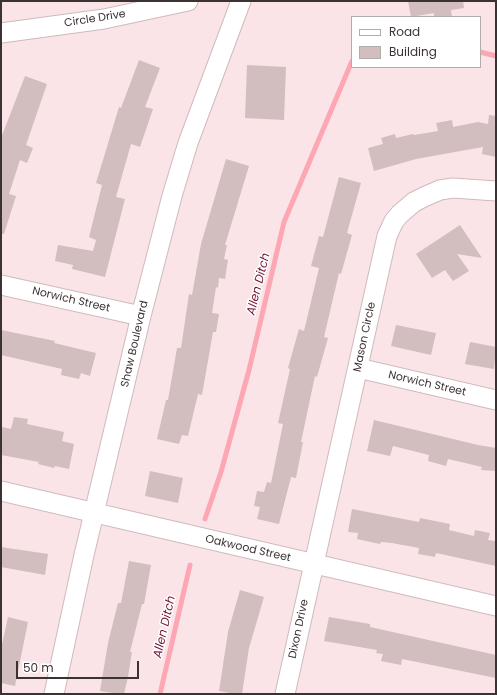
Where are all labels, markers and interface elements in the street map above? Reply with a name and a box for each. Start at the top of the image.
street label: Circle Drive [63,8,127,30]
legend [351,16,481,68]
text: Road [389,23,420,40]
text: Building [389,43,437,60]
water label: Allen Ditch [244,251,274,317]
street label: Norwich Street [31,285,111,315]
street label: Shaw Boulevard [119,299,151,389]
street label: Mason Circle [351,301,379,373]
street label: Norwich Street [387,369,467,399]
street label: Oakwood Street [204,533,292,565]
water label: Allen Ditch [151,594,179,660]
street label: Dixon Drive [286,598,312,660]
scale bar [18,653,141,679]
text: 50 m [23,659,54,676]

